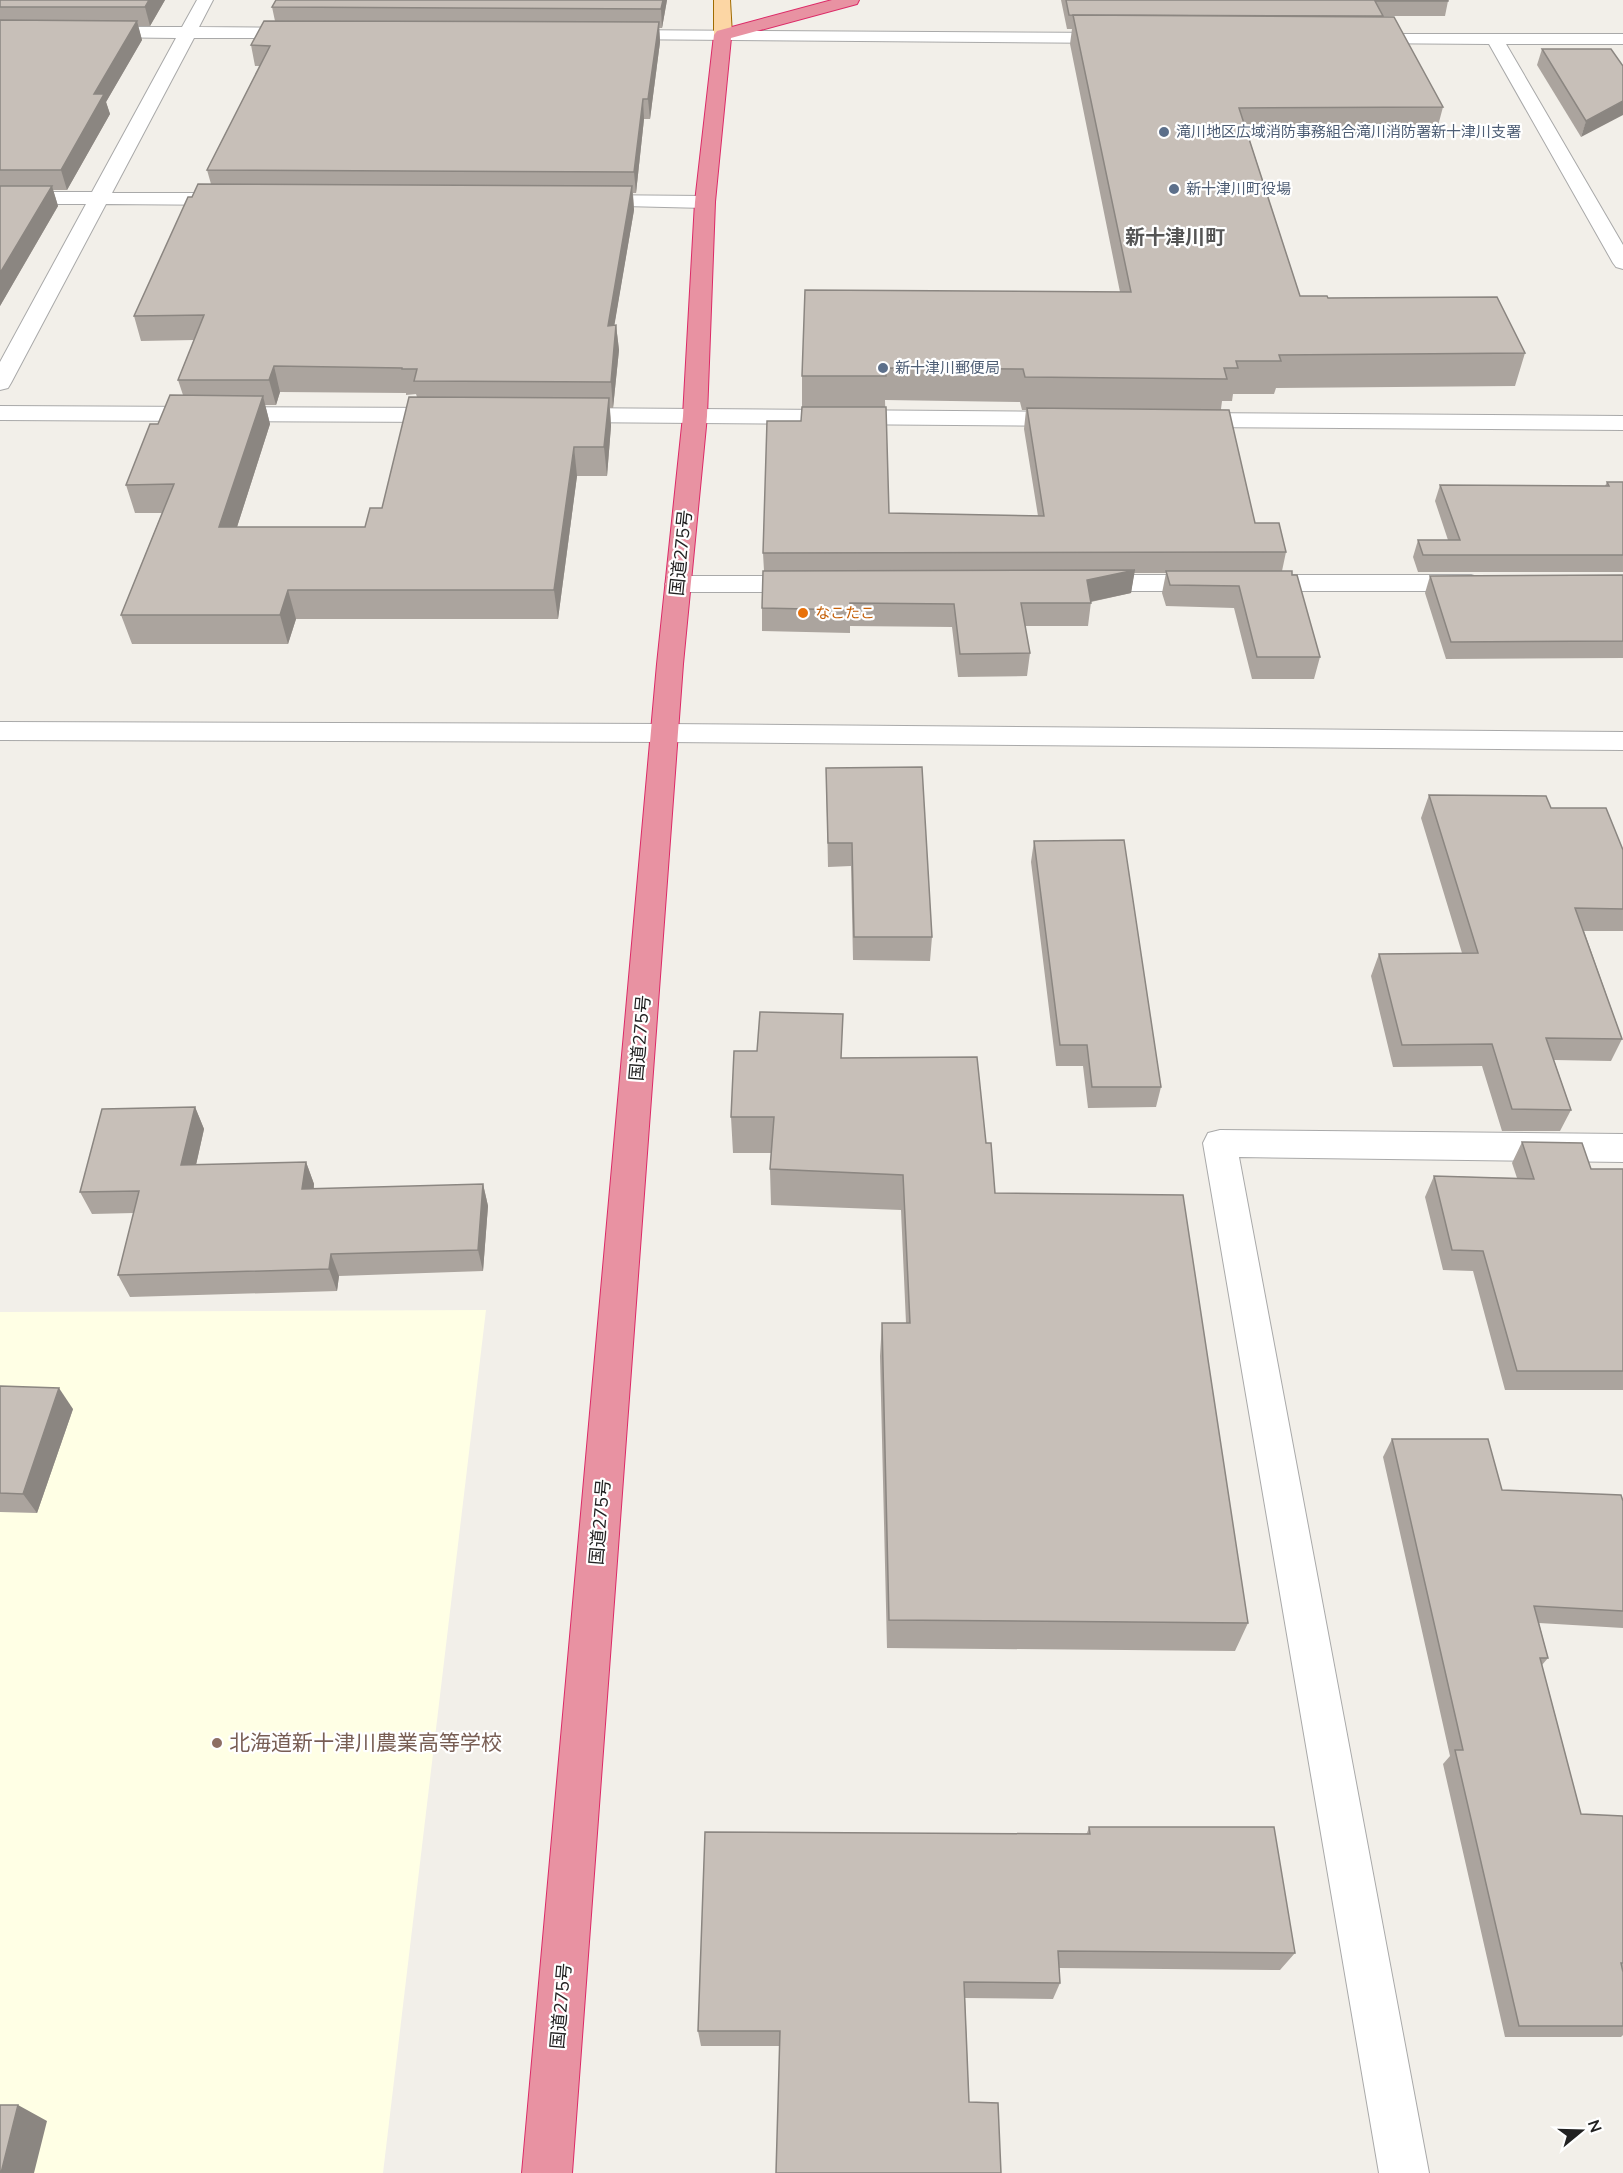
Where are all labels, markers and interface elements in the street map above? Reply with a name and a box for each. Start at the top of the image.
place label: 滝川地区広域消防事務組合滝川消防署新十津川支署 [1176,122,1521,141]
marker: 滝川地区広域消防事務組合滝川消防署新十津川支署 [1157,125,1171,139]
place label: 新十津川町役場 [1186,179,1291,198]
marker: 新十津川町役場 [1167,182,1181,196]
district label: 新十津川町 [1125,224,1225,249]
place label: 新十津川郵便局 [895,358,1000,377]
marker: 新十津川郵便局 [876,361,890,375]
street label: 国道275号 [665,509,696,597]
place label: なこたこ [815,603,875,622]
marker: なこたこ [796,606,810,620]
street label: 国道275号 [624,994,655,1082]
street label: 国道275号 [584,1478,615,1566]
place label: 北海道新十津川農業高等学校 [229,1729,502,1755]
marker: 北海道新十津川農業高等学校 [210,1736,224,1750]
street label: 国道275号 [545,1962,576,2050]
north arrow [1551,2101,1611,2161]
text: N [1584,2117,1607,2135]

